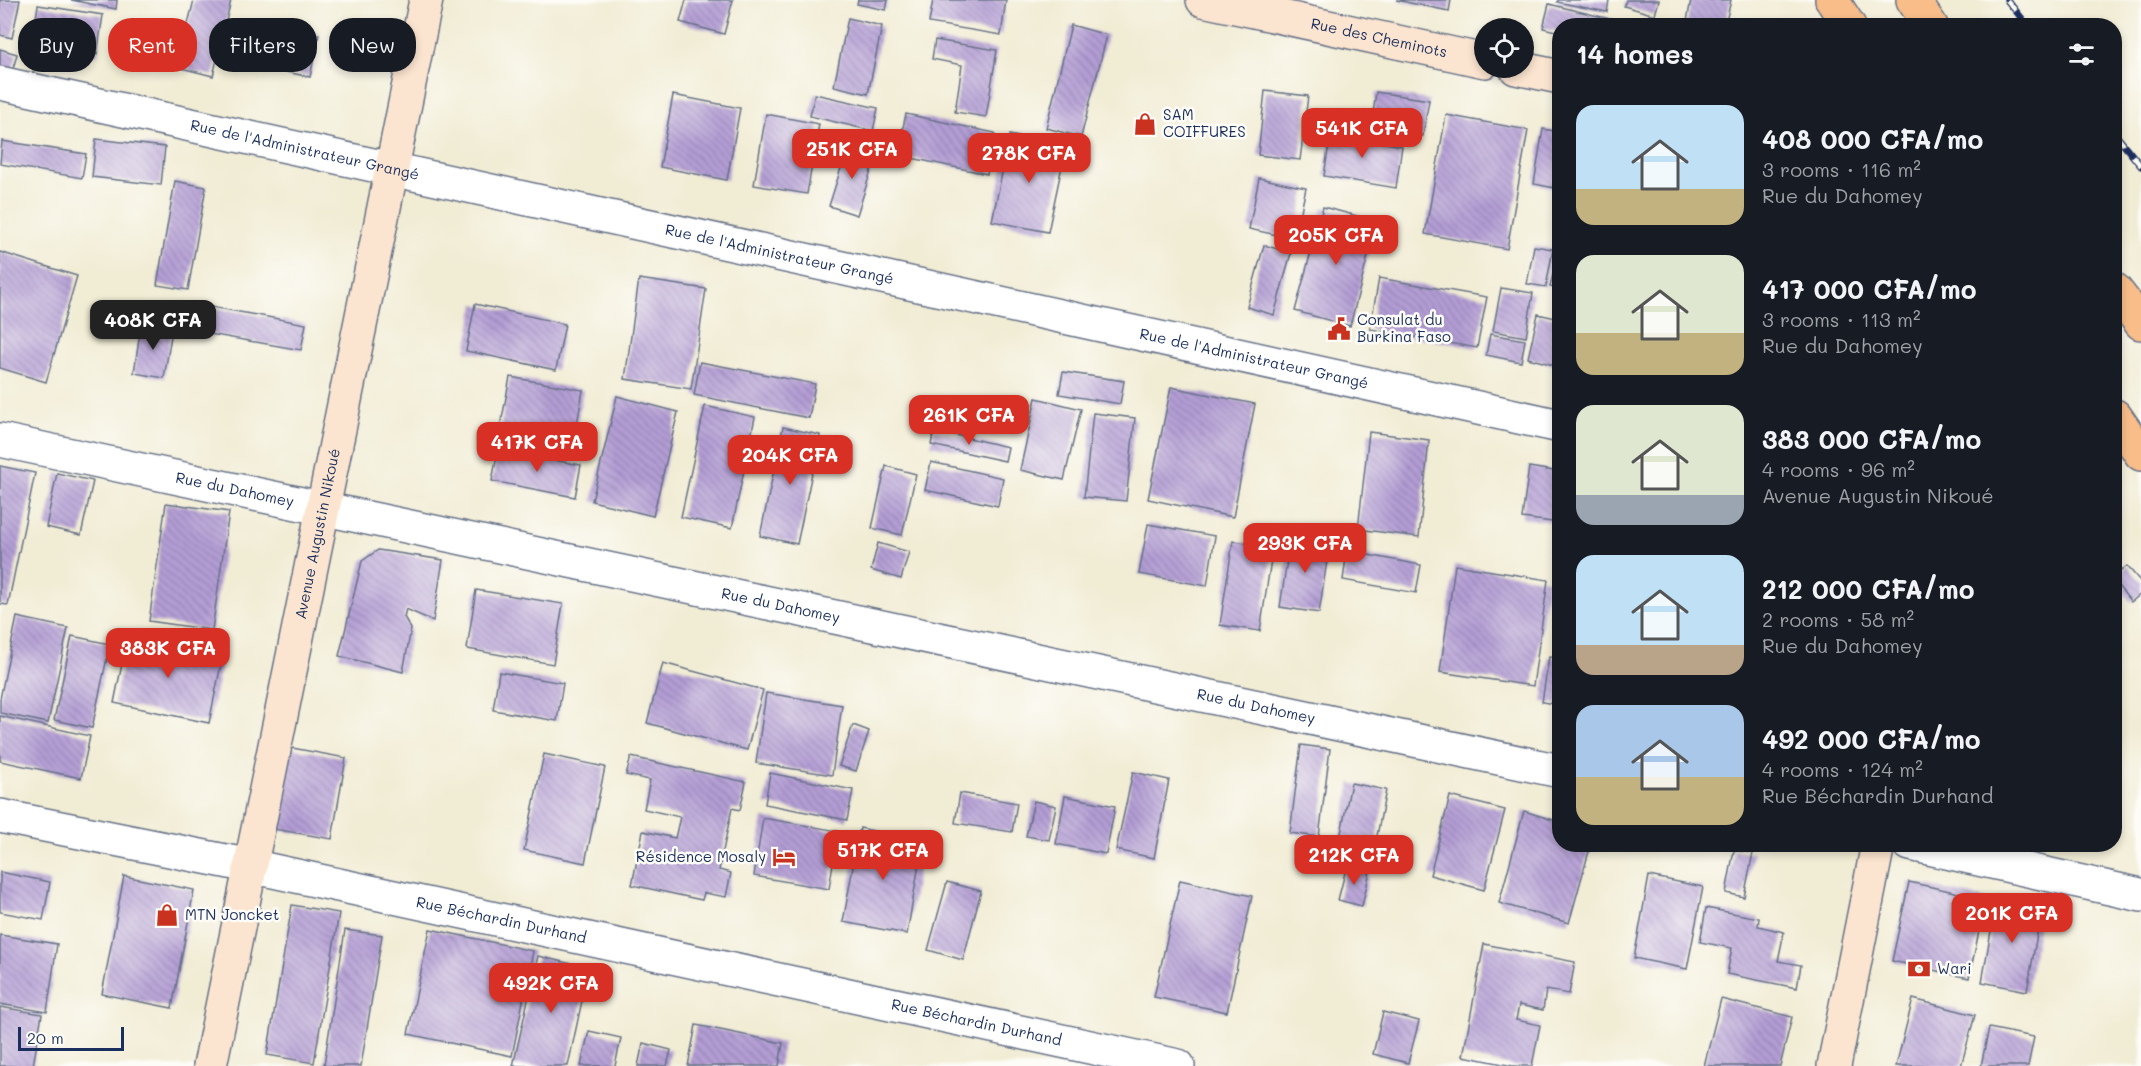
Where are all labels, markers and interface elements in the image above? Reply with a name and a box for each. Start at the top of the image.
street label: Rue des Cheminots [1309,13,1449,62]
chip: Buy [18,18,96,72]
chip: Rent [108,18,197,72]
chip: Filters [209,18,317,72]
chip: New [329,18,416,72]
map controls [1474,18,1534,78]
button: locate [1474,18,1534,78]
text: 14 homes [1576,37,1694,71]
icon: filters [2065,38,2098,71]
place label: SAM COIFFURES [1163,104,1246,141]
pin: 541K CFA [1300,108,1424,159]
shop icon: SAM COIFFURES [1132,111,1158,137]
street label: Rue de l'Administrateur Grangé [189,114,421,184]
text: 541K CFA [1315,114,1409,140]
text: 408 000 CFA/mo [1762,122,1983,156]
pin: 251K CFA [790,129,914,180]
icon: home [1624,129,1696,201]
pin: 278K CFA [967,133,1091,184]
text: 251K CFA [806,135,898,161]
text: 278K CFA [982,139,1076,165]
text: 3 rooms · 116 m² [1762,156,1921,182]
text: Rue du Dahomey [1762,182,1923,208]
pin: 205K CFA [1274,215,1398,266]
street label: Rue de l'Administrateur Grangé [663,219,896,288]
text: 205K CFA [1288,221,1384,247]
text: 417 000 CFA/mo [1762,272,1976,306]
icon: home [1624,279,1696,351]
pin: 408K CFA [91,300,215,351]
text: 408K CFA [104,306,202,332]
text: 3 rooms · 113 m² [1762,306,1921,332]
place label: Consulat du Burkina Faso [1357,309,1451,346]
public building icon: Consulat du Burkina Faso [1326,316,1352,342]
street label: Rue de l'Administrateur Grangé [1138,323,1371,393]
text: Rue du Dahomey [1762,332,1923,358]
pin: 261K CFA [907,395,1031,446]
text: 261K CFA [923,401,1015,427]
pin: 417K CFA [475,422,599,473]
text: 383 000 CFA/mo [1762,422,1981,456]
text: 417K CFA [491,428,583,454]
icon: home [1624,429,1696,501]
pin: 204K CFA [728,435,852,486]
text: 204K CFA [742,441,838,467]
street label: Avenue Augustin Nikoué [290,446,344,621]
text: 4 rooms · 96 m² [1762,456,1915,482]
street label: Rue du Dahomey [174,467,296,511]
text: Avenue Augustin Nikoué [1762,482,1994,508]
pin: 293K CFA [1243,523,1367,574]
text: 293K CFA [1257,529,1353,555]
text: 212 000 CFA/mo [1762,572,1975,606]
icon: home [1624,579,1696,651]
street label: Rue du Dahomey [720,582,842,627]
text: 2 rooms · 58 m² [1762,606,1914,632]
pin: 383K CFA [106,628,230,679]
text: Rue du Dahomey [1762,632,1923,658]
text: 383K CFA [120,634,216,660]
street label: Rue du Dahomey [1195,683,1317,728]
text: 492 000 CFA/mo [1762,722,1981,756]
icon: home [1624,729,1696,801]
text: 4 rooms · 124 m² [1762,756,1923,782]
text: Rue Béchardin Durhand [1762,782,1993,808]
pin: 517K CFA [821,830,945,881]
pin: 212K CFA [1292,835,1416,886]
text: 517K CFA [837,836,929,862]
text: 212K CFA [1308,841,1400,867]
hotel icon: Résidence Mosaly [771,844,797,870]
place label: Résidence Mosaly [636,846,766,866]
street label: Rue Béchardin Durhand [414,891,589,947]
pin: 201K CFA [1950,893,2074,944]
text: 201K CFA [1966,899,2058,925]
shop icon: MTN Joncket [154,902,180,928]
place label: MTN Joncket [185,904,279,924]
bank icon: Wari [1906,956,1932,982]
place label: Wari [1937,958,1972,978]
pin: 492K CFA [489,963,613,1014]
text: 492K CFA [503,969,599,995]
street label: Rue Béchardin Durhand [890,993,1064,1050]
scale bar [18,1024,124,1052]
text: 20 m [27,1027,64,1048]

